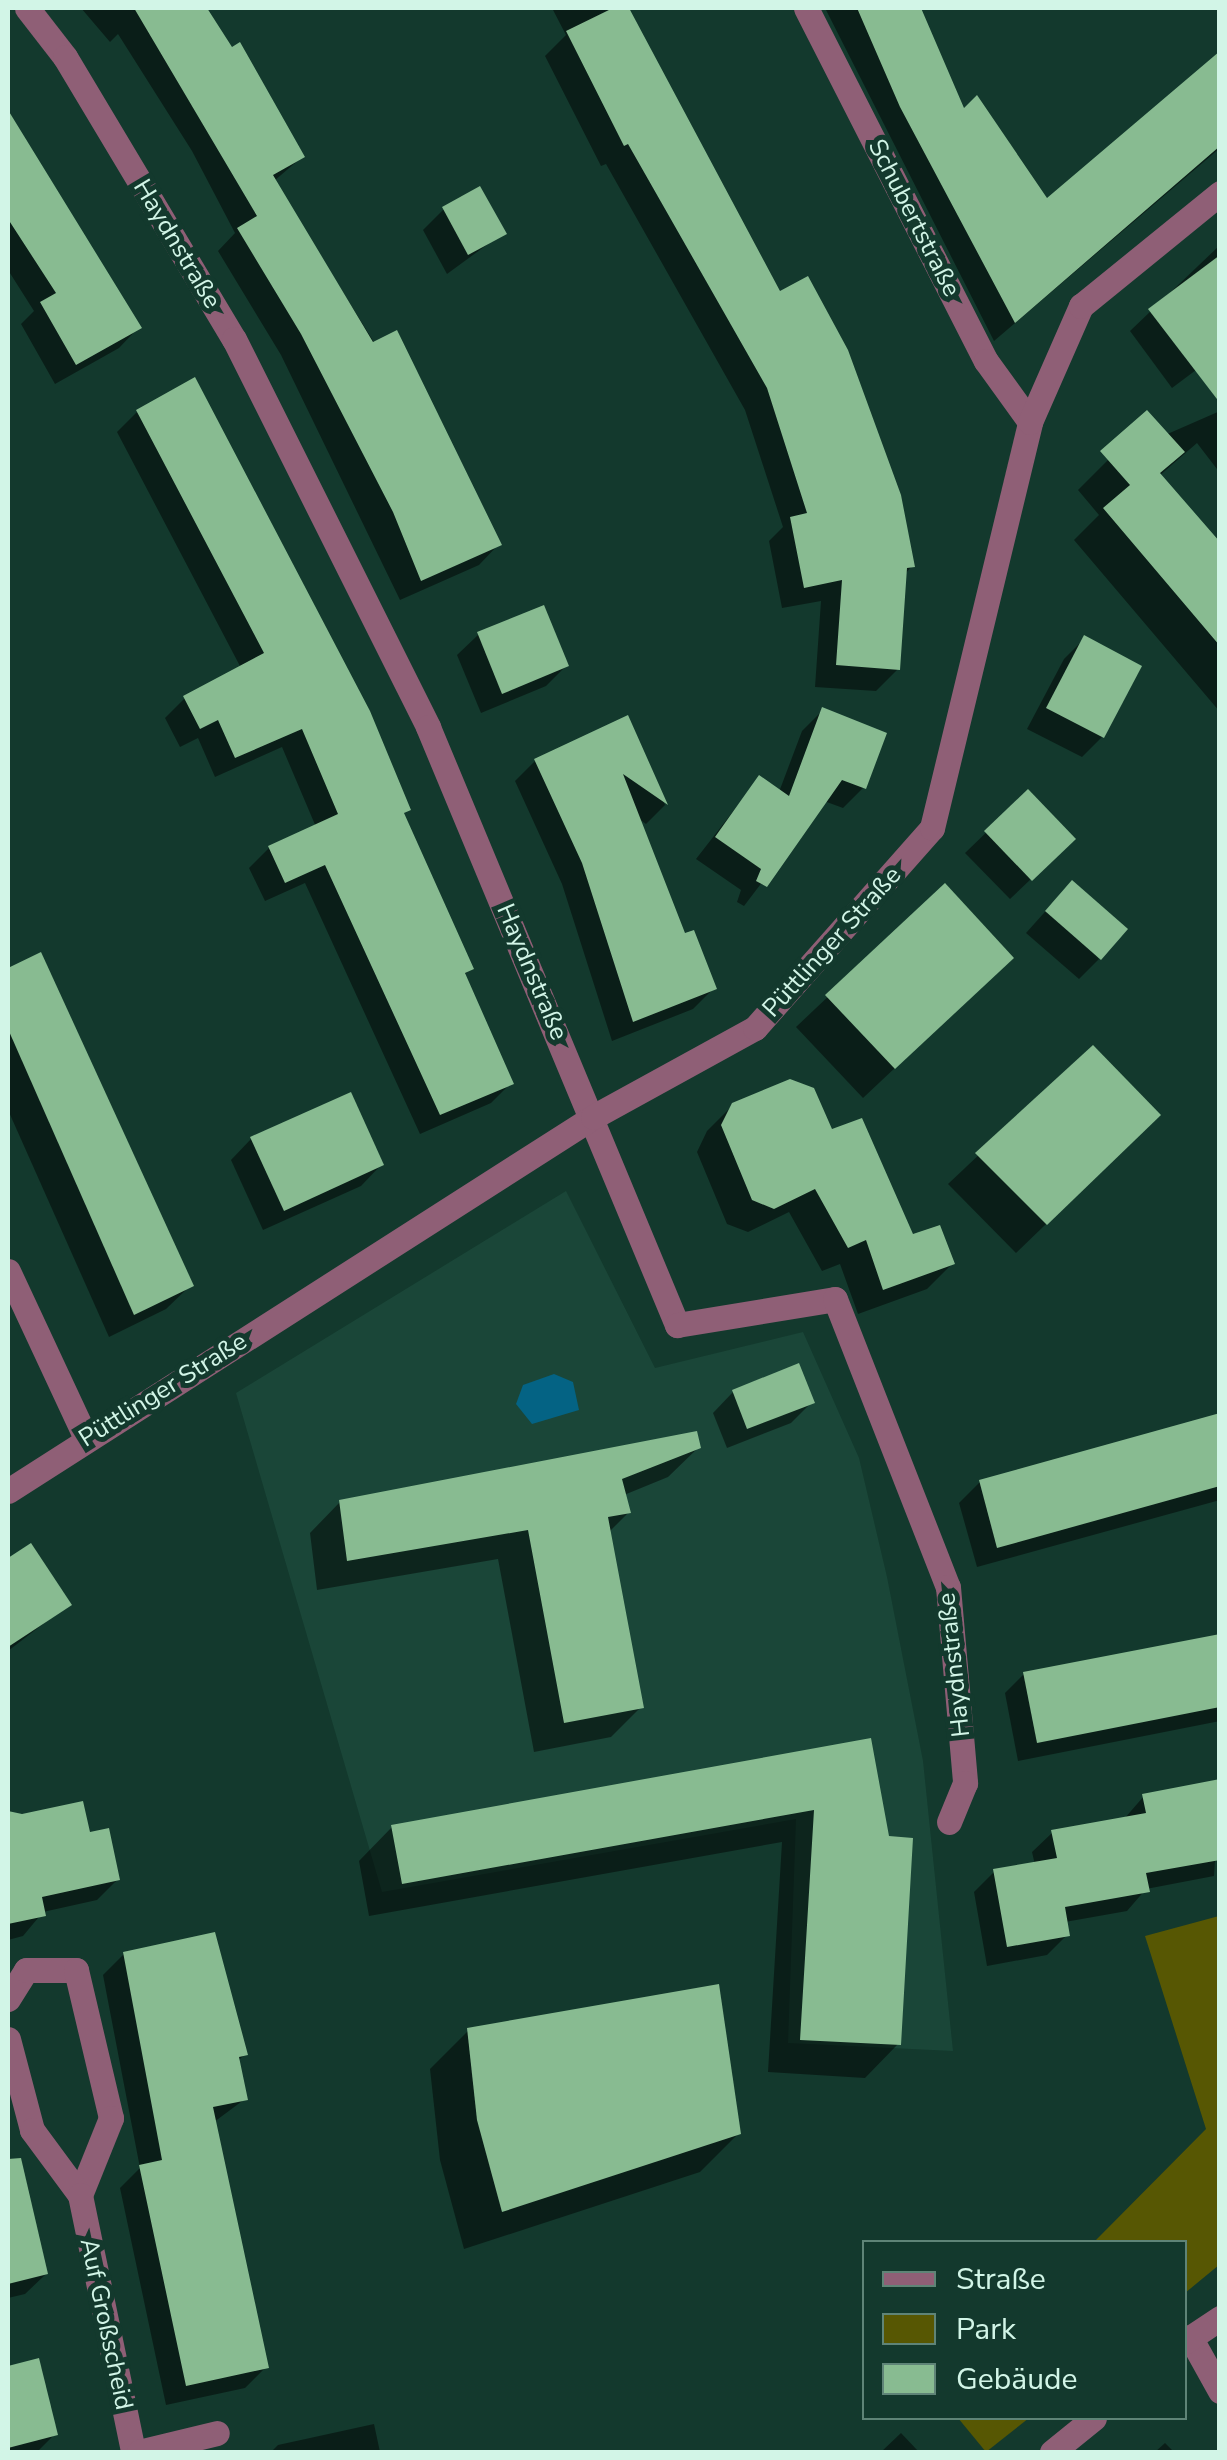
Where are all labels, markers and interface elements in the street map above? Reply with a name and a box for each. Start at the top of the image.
street label: Schubertstraße [861,134,967,302]
street label: Haydnstraße [127,174,227,314]
street label: Püttlinger Straße [756,860,908,1024]
street label: Haydnstraße [490,899,574,1045]
street label: Püttlinger Straße [73,1326,253,1454]
street label: Haydnstraße [932,1591,976,1739]
street label: Auf Großscheid [73,2236,139,2412]
legend [862,2240,1187,2420]
text: Straße [956,2259,1046,2300]
text: Park [956,2309,1016,2350]
text: Gebäude [956,2359,1077,2400]

